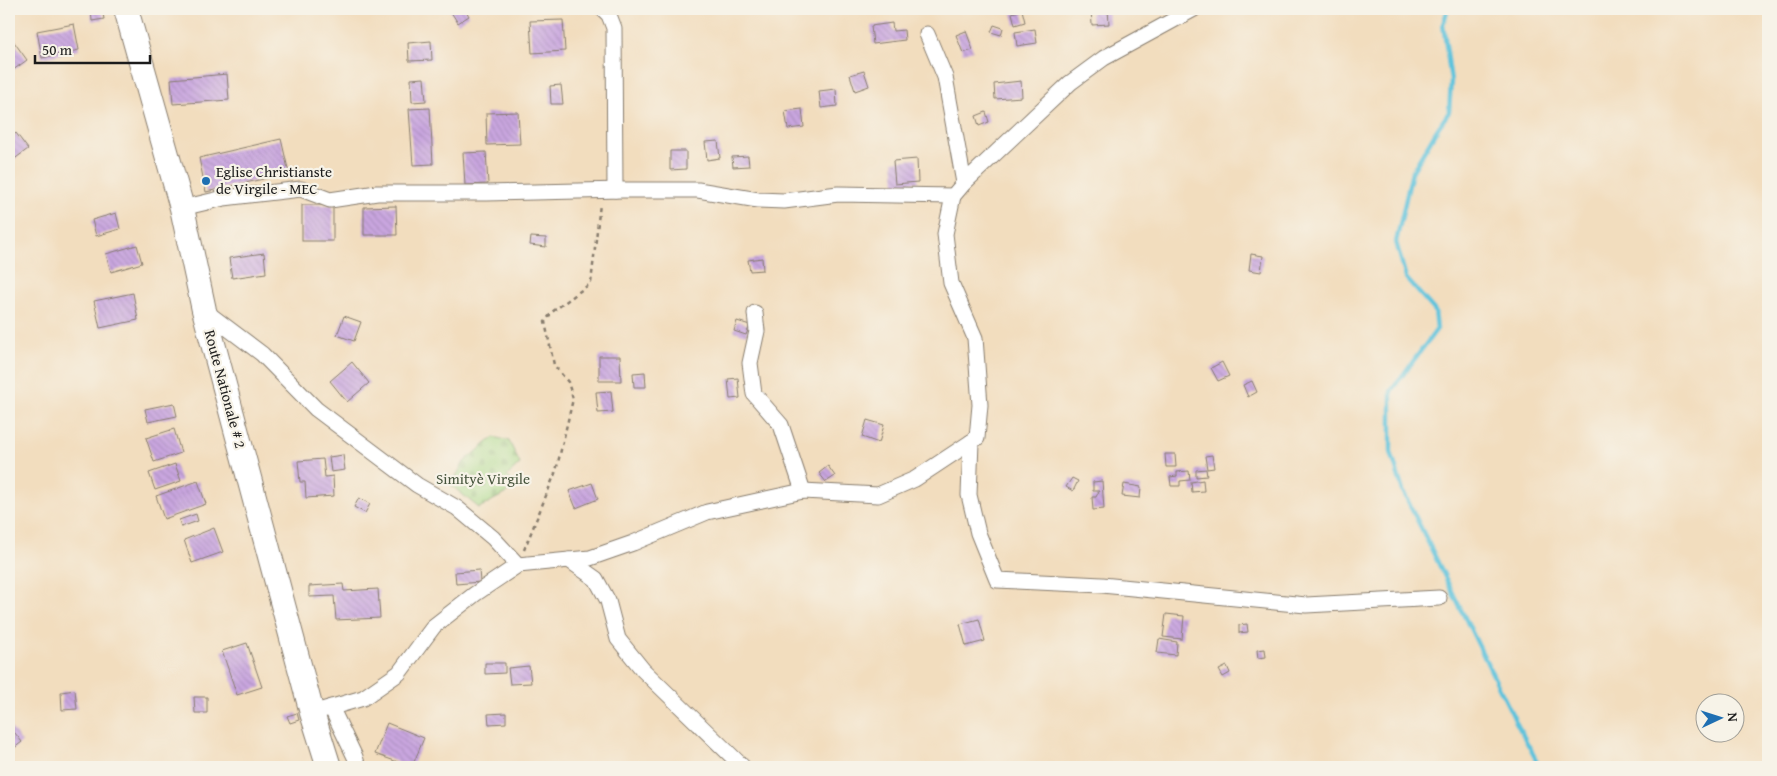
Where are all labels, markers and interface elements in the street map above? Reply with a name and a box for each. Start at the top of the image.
scale bar [35,32,150,64]
text: 50 m [42,39,73,60]
place label: Eglise Christianste de Virgile - MEC [216,161,332,199]
marker: Eglise Christianste de Virgile - MEC [200,175,212,187]
street label: Route Nationale # 2 [200,327,251,450]
park label: Simityè Virgile [436,468,530,489]
north arrow [1694,694,1744,744]
text: N [1723,712,1743,723]

